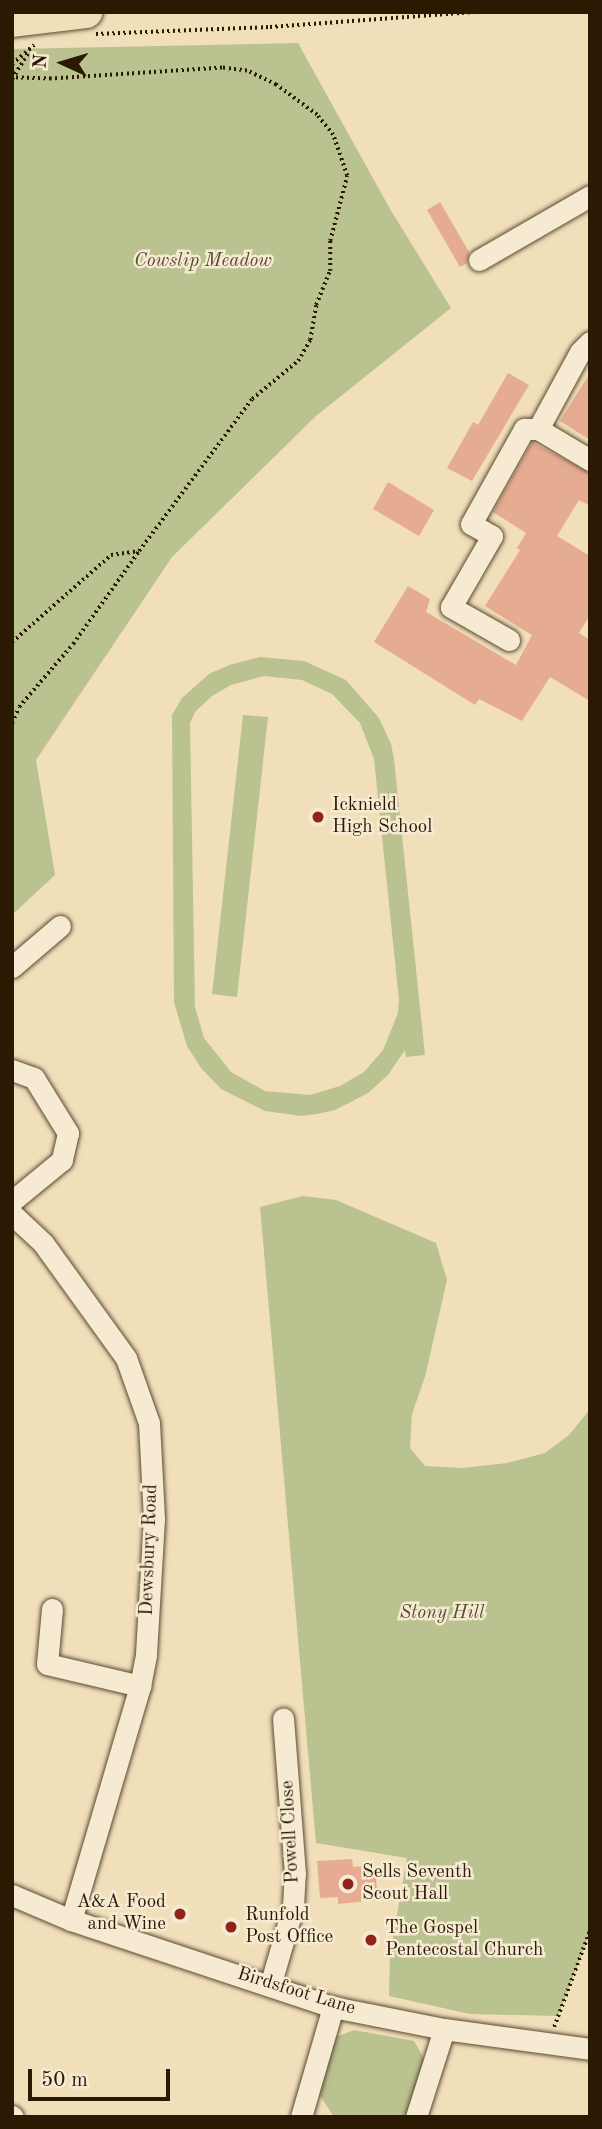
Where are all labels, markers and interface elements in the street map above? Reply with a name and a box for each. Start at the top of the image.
north arrow [28,28,98,98]
text: N [32,54,52,69]
park label: Cowslip Meadow [134,251,272,273]
place label: Icknield High School [332,795,432,839]
marker: Icknield High School [310,809,326,825]
street label: Dewsbury Road [136,1484,164,1616]
park label: Stony Hill [399,1603,485,1625]
street label: Powell Close [277,1780,305,1884]
place label: Sells Seventh Scout Hall [362,1862,472,1906]
marker: Sells Seventh Scout Hall [340,1876,356,1892]
place label: A&A Food and Wine [76,1892,166,1936]
place label: Runfold Post Office [245,1905,333,1949]
marker: A&A Food and Wine [172,1906,188,1922]
place label: The Gospel Pentecostal Church [385,1918,543,1962]
marker: Runfold Post Office [223,1919,239,1935]
marker: The Gospel Pentecostal Church [363,1932,379,1948]
street label: Birdsfoot Lane [234,1963,358,2021]
scale bar [32,2056,173,2100]
text: 50 m [41,2070,88,2091]

